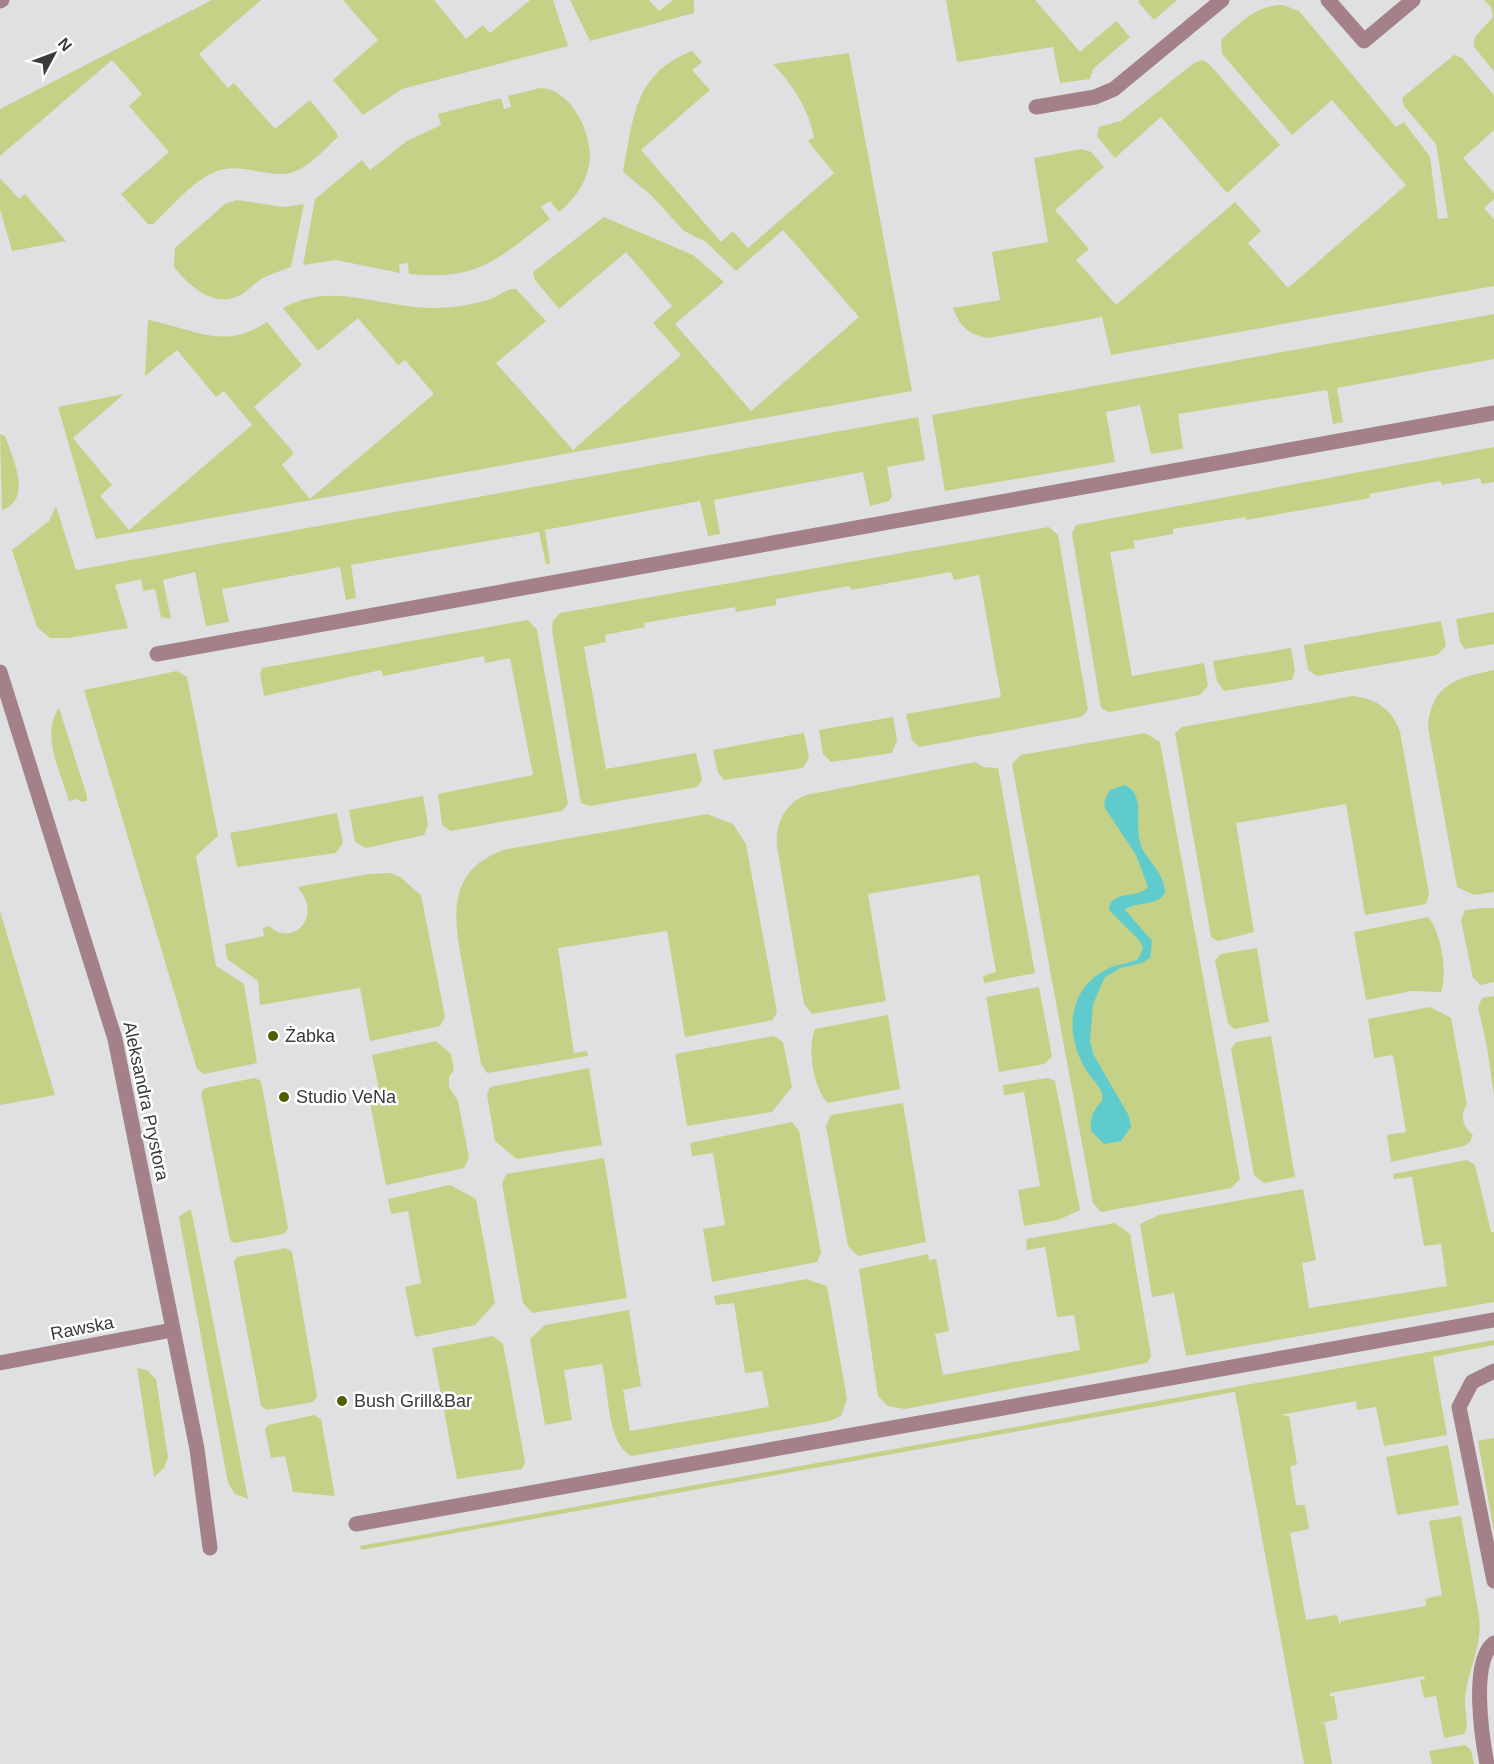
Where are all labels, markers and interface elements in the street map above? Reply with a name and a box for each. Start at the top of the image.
north arrow [24,24,84,84]
text: N [55,35,75,54]
street label: Aleksandra Prystora [119,1020,173,1183]
place label: Żabka [285,1026,336,1046]
marker: Żabka [266,1029,280,1043]
place label: Studio VeNa [296,1087,397,1107]
marker: Studio VeNa [277,1090,291,1104]
street label: Rawska [49,1312,116,1344]
place label: Bush Grill&Bar [354,1391,472,1411]
marker: Bush Grill&Bar [335,1394,349,1408]

